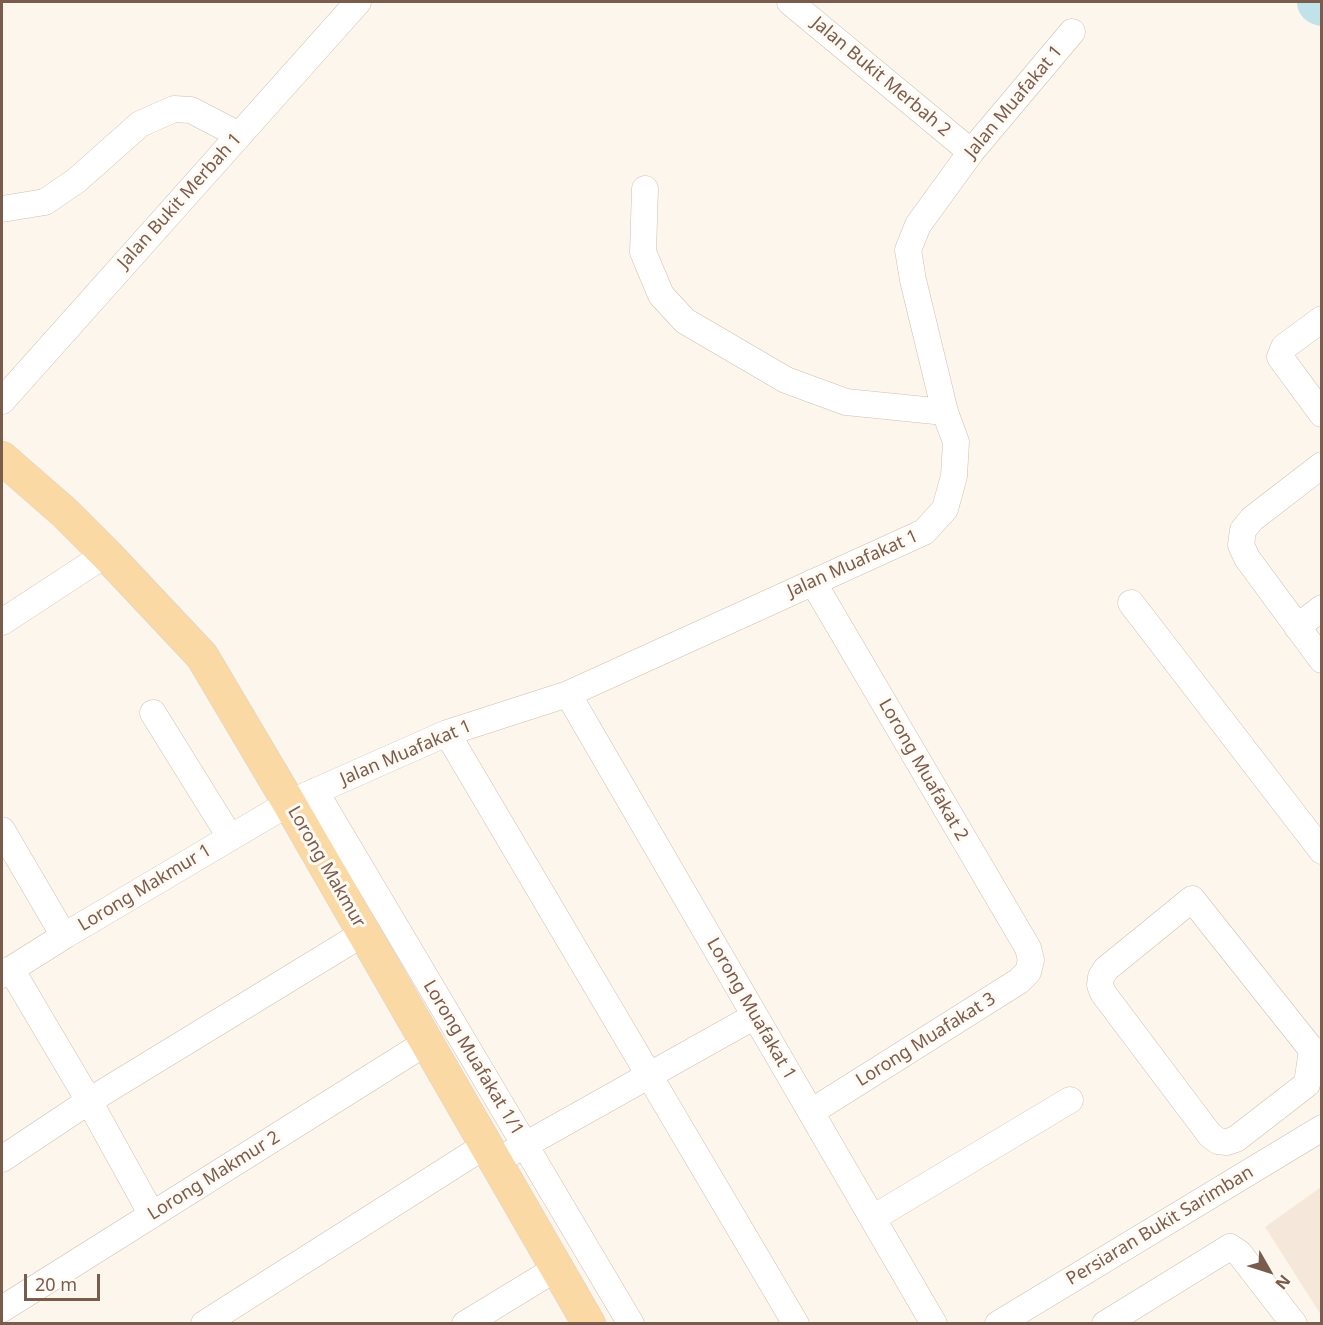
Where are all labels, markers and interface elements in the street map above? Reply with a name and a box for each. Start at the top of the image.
street label: Jalan Bukit Merbah 2 [807,12,955,142]
street label: Jalan Muafakat 1 [961,41,1067,163]
street label: Jalan Bukit Merbah 1 [113,129,247,273]
street label: Jalan Muafakat 1 [784,526,922,602]
street label: Lorong Muafakat 2 [874,695,972,845]
street label: Jalan Muafakat 1 [337,716,475,790]
street label: Lorong Makmur [283,802,369,932]
street label: Lorong Makmur 1 [74,840,216,936]
street label: Lorong Muafakat 1 [702,934,800,1084]
street label: Lorong Muafakat 1/1 [418,977,528,1139]
street label: Lorong Muafakat 3 [852,988,1000,1092]
street label: Lorong Makmur 2 [144,1127,284,1225]
street label: Persiaran Bukit Sarimban [1063,1162,1257,1290]
north arrow [1239,1241,1299,1301]
scale bar [27,1262,104,1300]
text: N [1270,1270,1296,1294]
text: 20 m [35,1272,77,1296]

